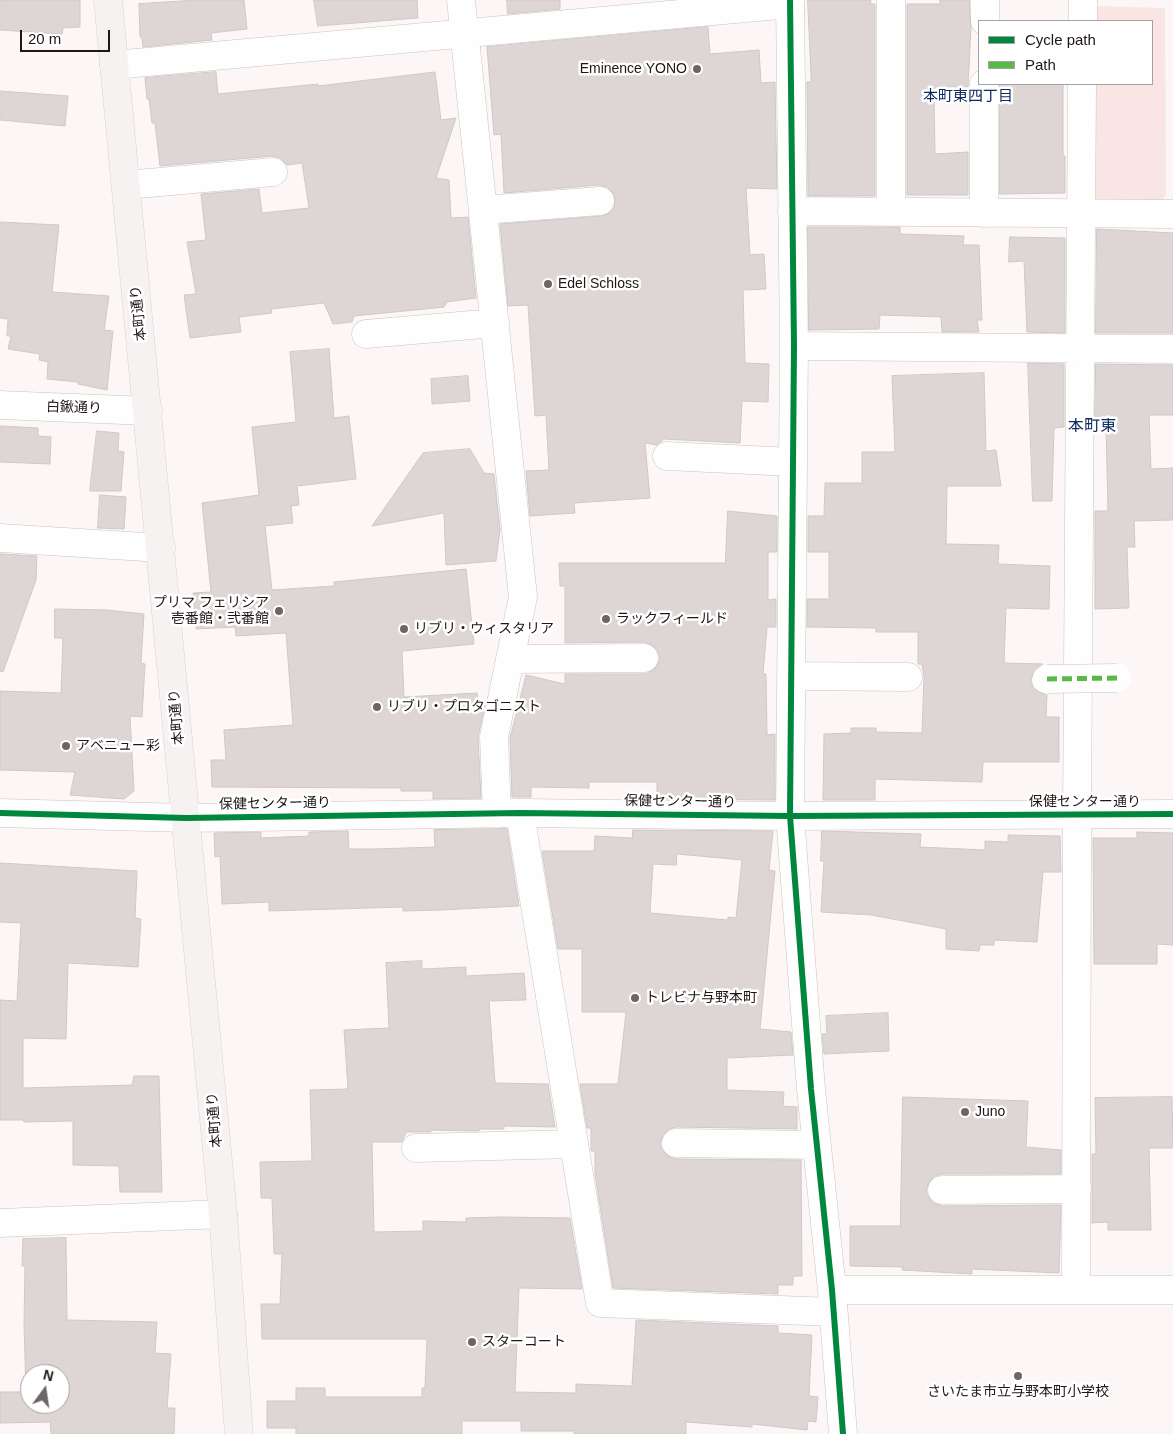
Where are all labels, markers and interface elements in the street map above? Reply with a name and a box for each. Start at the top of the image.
scale bar [22,20,112,52]
legend [978,20,1153,85]
text: 20 m [28,30,61,47]
text: Cycle path [1025,31,1096,48]
text: Path [1025,56,1056,73]
place label: Eminence YONO [580,61,687,77]
marker: Eminence YONO [691,63,703,75]
district label: 本町東四丁目 [923,88,1013,106]
place label: Edel Schloss [558,276,639,292]
marker: Edel Schloss [542,278,554,290]
street label: 本町通り [128,284,150,342]
street label: 白鍬通り [46,399,102,417]
district label: 本町東 [1068,417,1116,437]
place label: プリマ フェリシア 壱番館・弐番館 [153,595,269,628]
marker: プリマ フェリシア 壱番館・弐番館 [273,605,285,617]
place label: ラックフィールド [616,611,728,627]
marker: ラックフィールド [600,613,612,625]
place label: リブリ・ウィスタリア [414,621,554,637]
marker: リブリ・ウィスタリア [398,623,410,635]
street label: 本町通り [166,688,188,746]
place label: リブリ・プロタゴニスト [387,699,541,715]
marker: リブリ・プロタゴニスト [371,701,383,713]
place label: アベニュー彩 [76,738,160,754]
marker: アベニュー彩 [60,740,72,752]
street label: 保健センター通り [624,793,736,811]
street label: 保健センター通り [1029,794,1141,810]
street label: 保健センター通り [219,795,331,813]
place label: トレビナ与野本町 [645,990,757,1006]
marker: トレビナ与野本町 [629,992,641,1004]
street label: 本町通り [204,1091,226,1149]
place label: Juno [975,1104,1005,1120]
marker: Juno [959,1106,971,1118]
place label: スターコート [482,1334,566,1350]
marker: スターコート [466,1336,478,1348]
north arrow [20,1364,70,1414]
text: N [42,1366,55,1384]
marker: さいたま市立与野本町小学校 [1012,1370,1024,1382]
place label: さいたま市立与野本町小学校 [927,1384,1109,1400]

